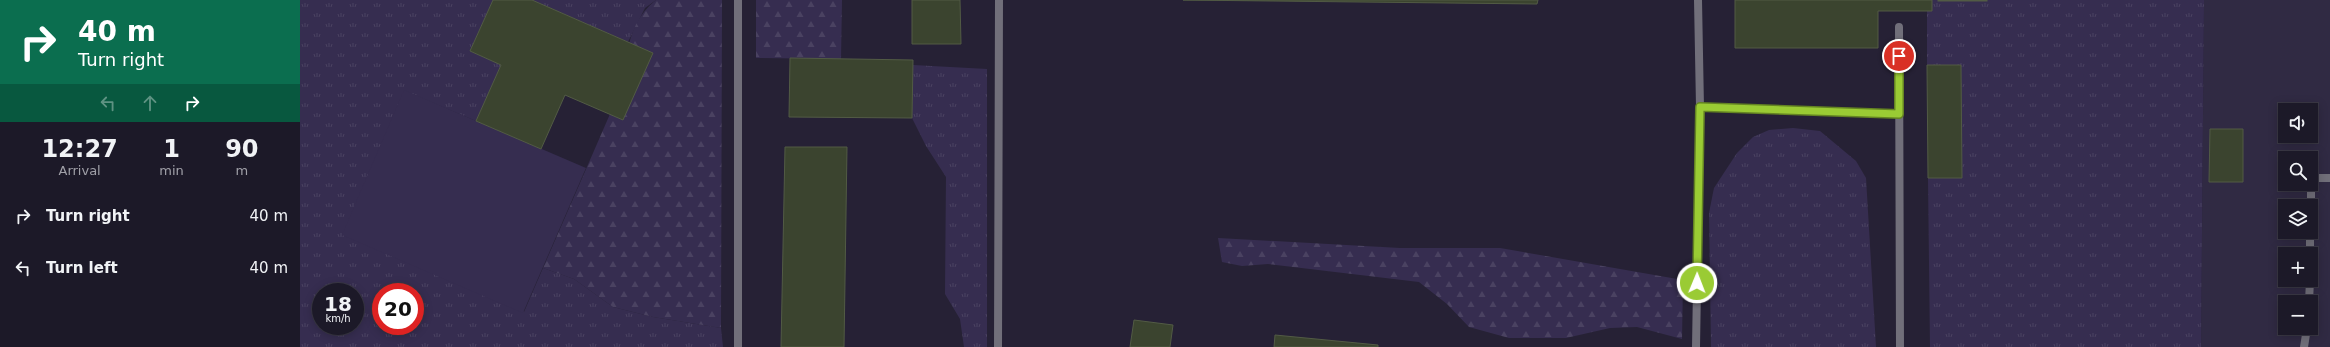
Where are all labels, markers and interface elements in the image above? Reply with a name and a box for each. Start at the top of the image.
text: 40 m [78,15,156,48]
icon: right [12,16,64,68]
pin [1882,39,1916,73]
icon: arrive [1888,45,1910,67]
text: Turn right [78,49,164,70]
icon: left [97,92,119,114]
icon: ahead [139,92,161,114]
icon: right [181,92,203,114]
map controls [2278,103,2318,335]
button: sound [2278,103,2318,143]
text: 12:27 [41,135,118,163]
text: 1 [163,135,180,163]
text: 90 [225,135,259,163]
button: search [2278,151,2318,191]
text: Arrival [58,163,101,178]
text: min [159,163,184,178]
text: m [236,163,248,178]
button: layers [2278,199,2318,239]
icon: right [12,205,34,227]
text: Turn right [46,207,130,225]
text: 40 m [250,207,288,225]
button: + [2278,247,2318,287]
icon: left [12,257,34,279]
text: Turn left [46,259,118,277]
text: 40 m [250,259,288,277]
position arrow [1676,262,1718,304]
speed limit sign: 20 [372,283,424,335]
text: 18 [324,292,352,316]
button: − [2278,295,2318,335]
text: km/h [325,313,351,324]

